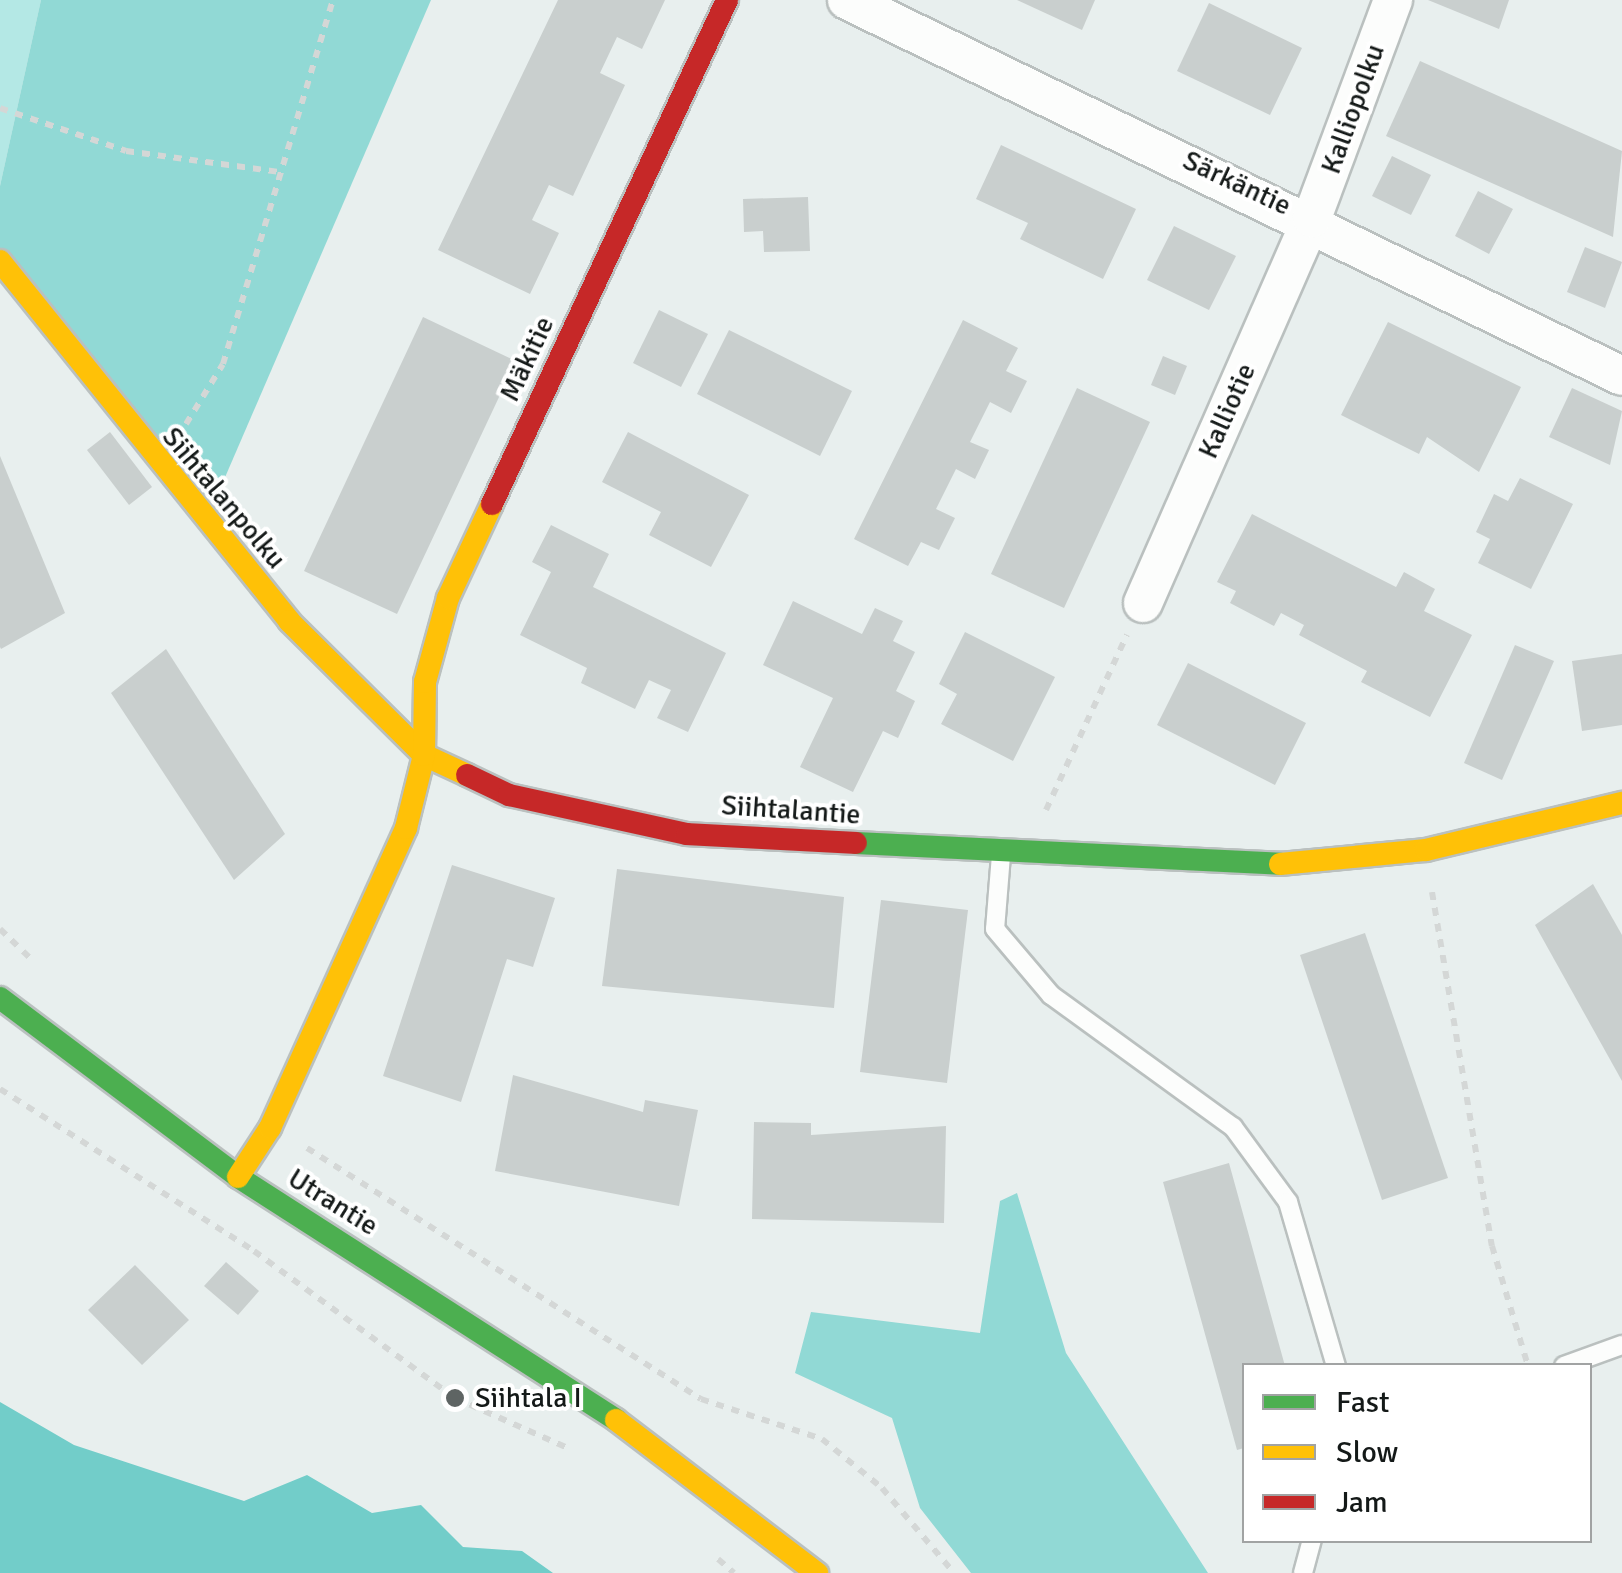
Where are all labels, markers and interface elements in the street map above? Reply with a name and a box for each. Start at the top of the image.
street label: Kalliopolku [1314,40,1392,178]
street label: Särkäntie [1178,143,1296,223]
street label: Mäkitie [493,311,561,407]
street label: Kalliotie [1191,358,1263,464]
street label: Siihtalanpolku [155,420,293,576]
street label: Siihtalantie [720,788,862,832]
street label: Utrantie [282,1161,384,1243]
legend [1242,1363,1592,1543]
place label: Siihtala I [475,1381,582,1415]
text: Fast [1336,1384,1389,1421]
marker: Siihtala I [444,1387,466,1409]
text: Slow [1336,1434,1398,1471]
text: Jam [1336,1484,1388,1521]

